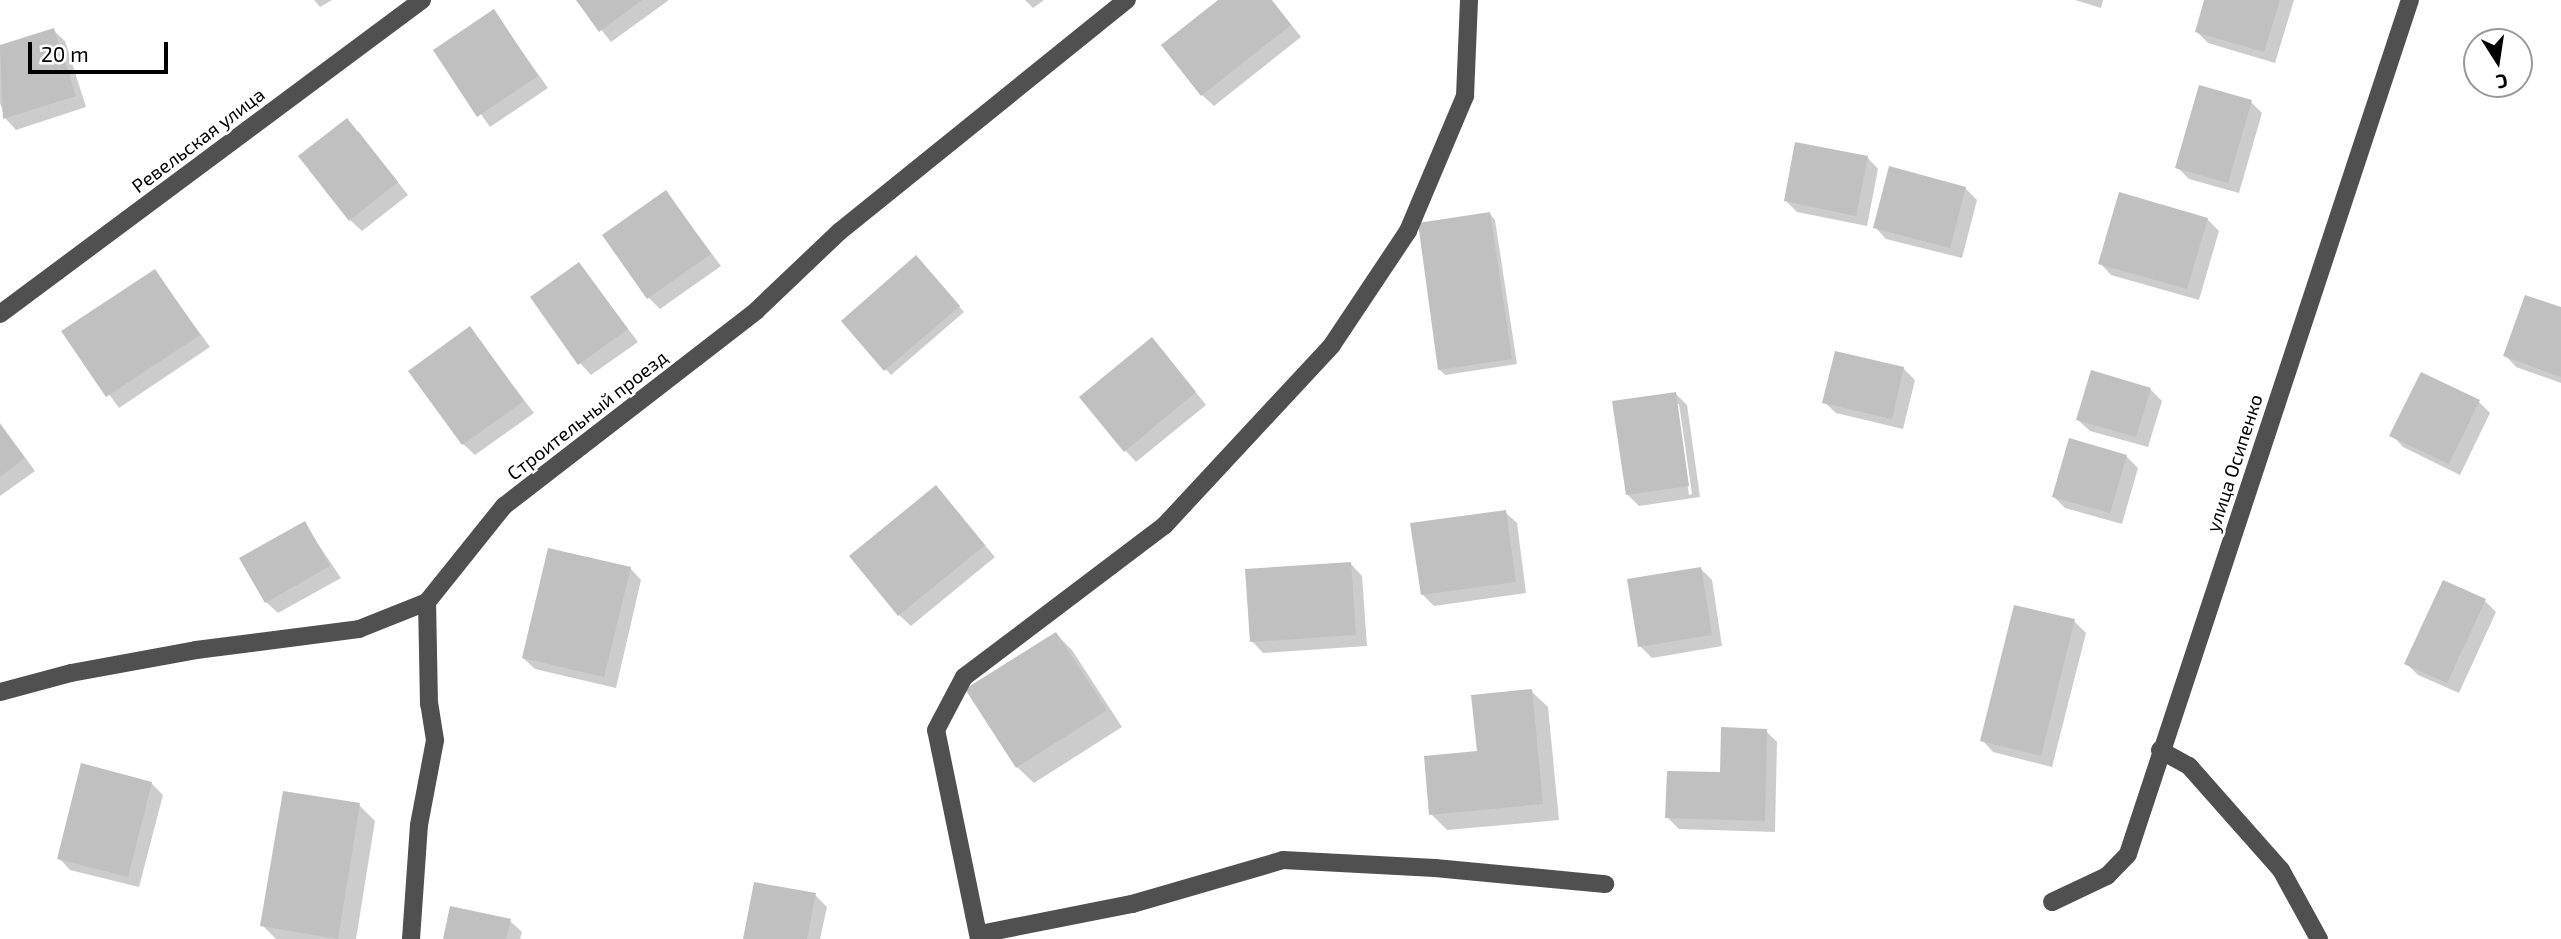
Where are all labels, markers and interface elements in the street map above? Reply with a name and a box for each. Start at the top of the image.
scale bar [32,28,172,72]
north arrow [2463,28,2533,98]
text: 20 m [41,41,89,66]
text: С [2494,70,2510,94]
street label: Ревельская улица [127,83,269,197]
street label: Строительный проезд [502,345,672,485]
street label: улица Осипенко [2201,391,2267,535]

